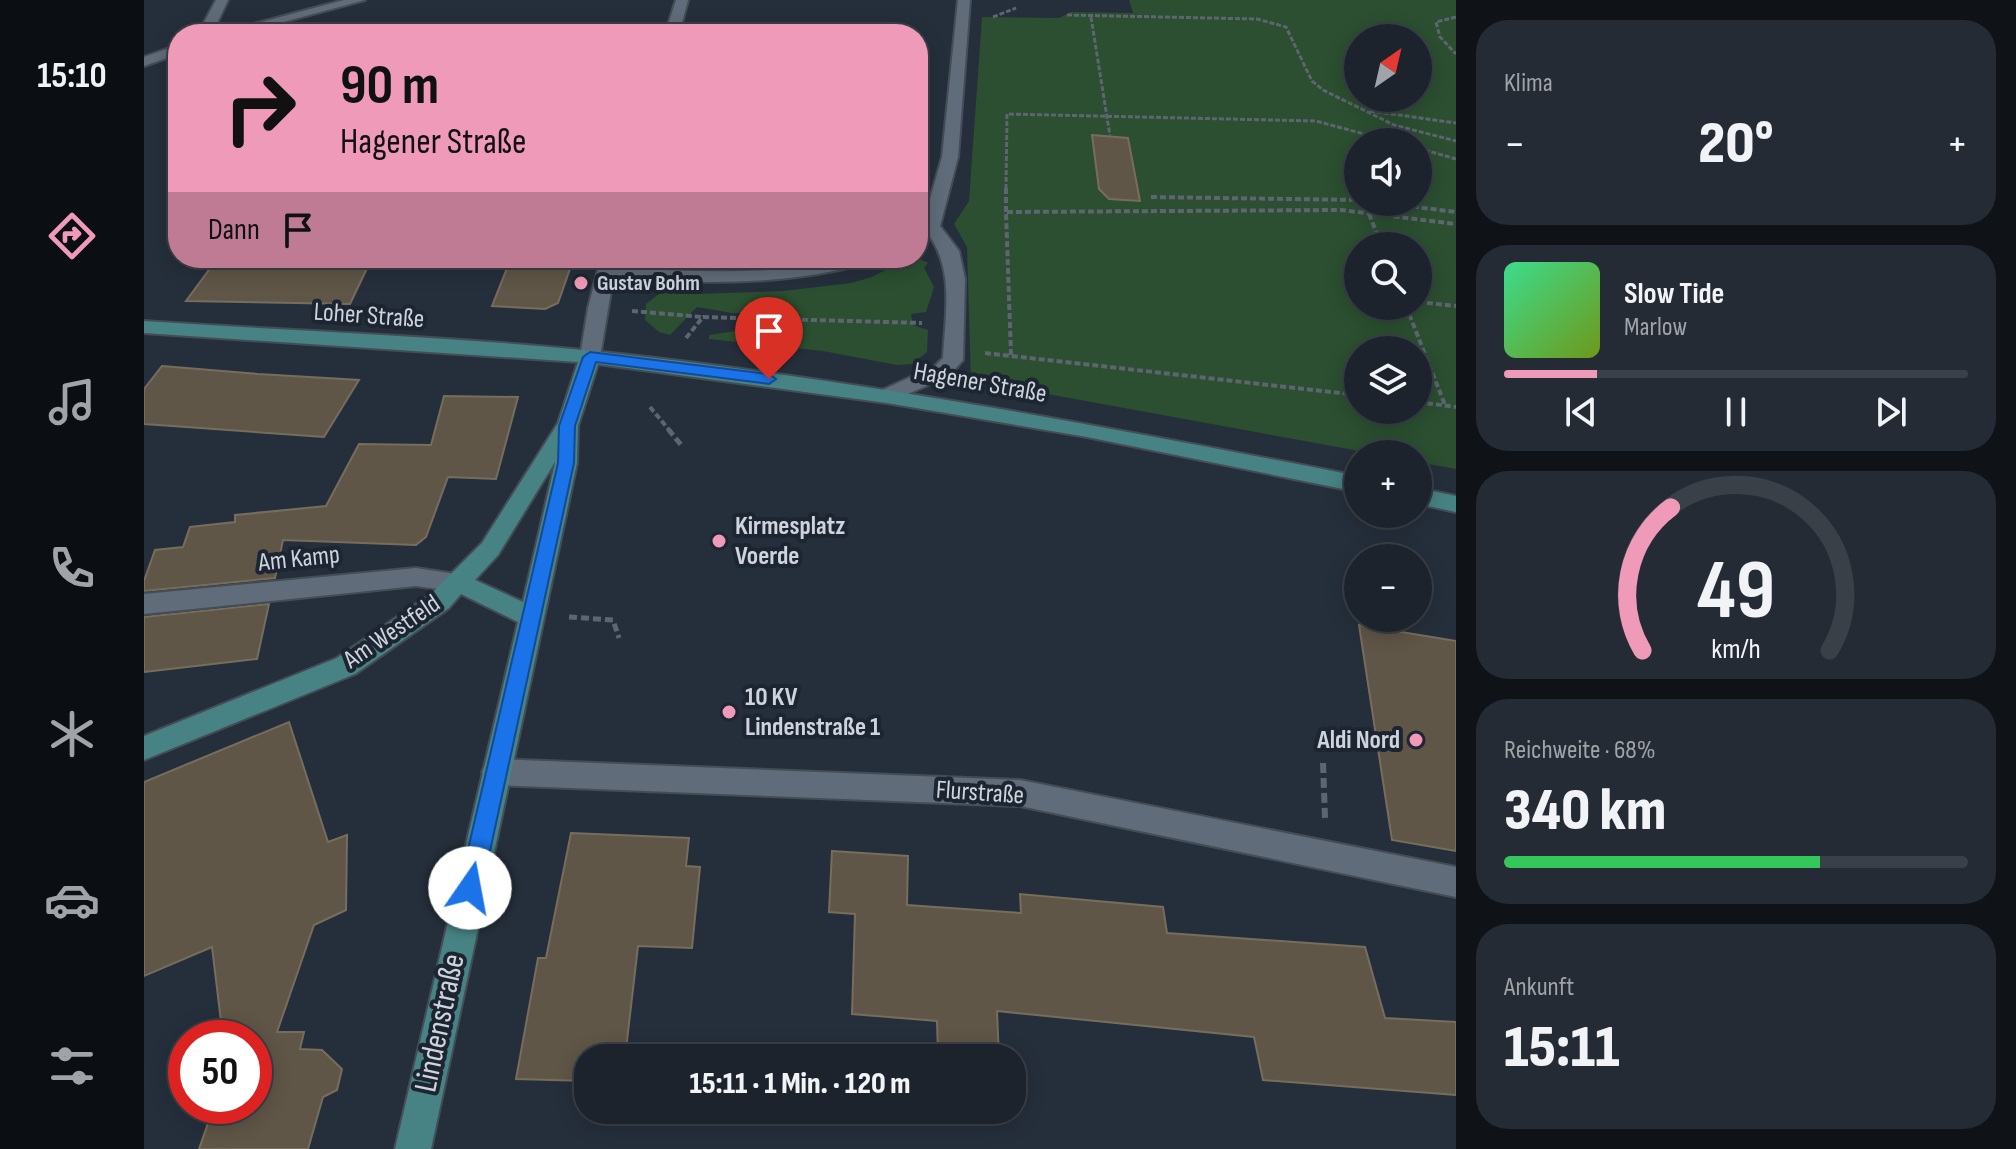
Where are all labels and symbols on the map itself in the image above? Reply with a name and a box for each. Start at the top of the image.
north arrow [1344,24,1432,112]
place label: Gustav Bohm [597,270,700,297]
marker: Gustav Bohm [572,274,590,292]
street label: Loher Straße [313,297,425,335]
pin [735,297,803,379]
street label: Hagener Straße [911,356,1049,410]
place label: Kirmesplatz Voerde [735,511,845,572]
marker: Kirmesplatz Voerde [710,532,728,550]
street label: Am Kamp [256,539,341,579]
street label: Am Westfeld [337,588,446,676]
place label: 10 KV Lindenstraße 1 [745,682,880,743]
marker: 10 KV Lindenstraße 1 [720,703,738,721]
place label: Aldi Nord [1316,725,1400,756]
marker: Aldi Nord [1407,731,1425,749]
street label: Flurstraße [935,774,1025,812]
position arrow [428,846,512,930]
street label: Lindenstraße [406,951,474,1095]
speed limit sign: 50 [168,1020,272,1124]

